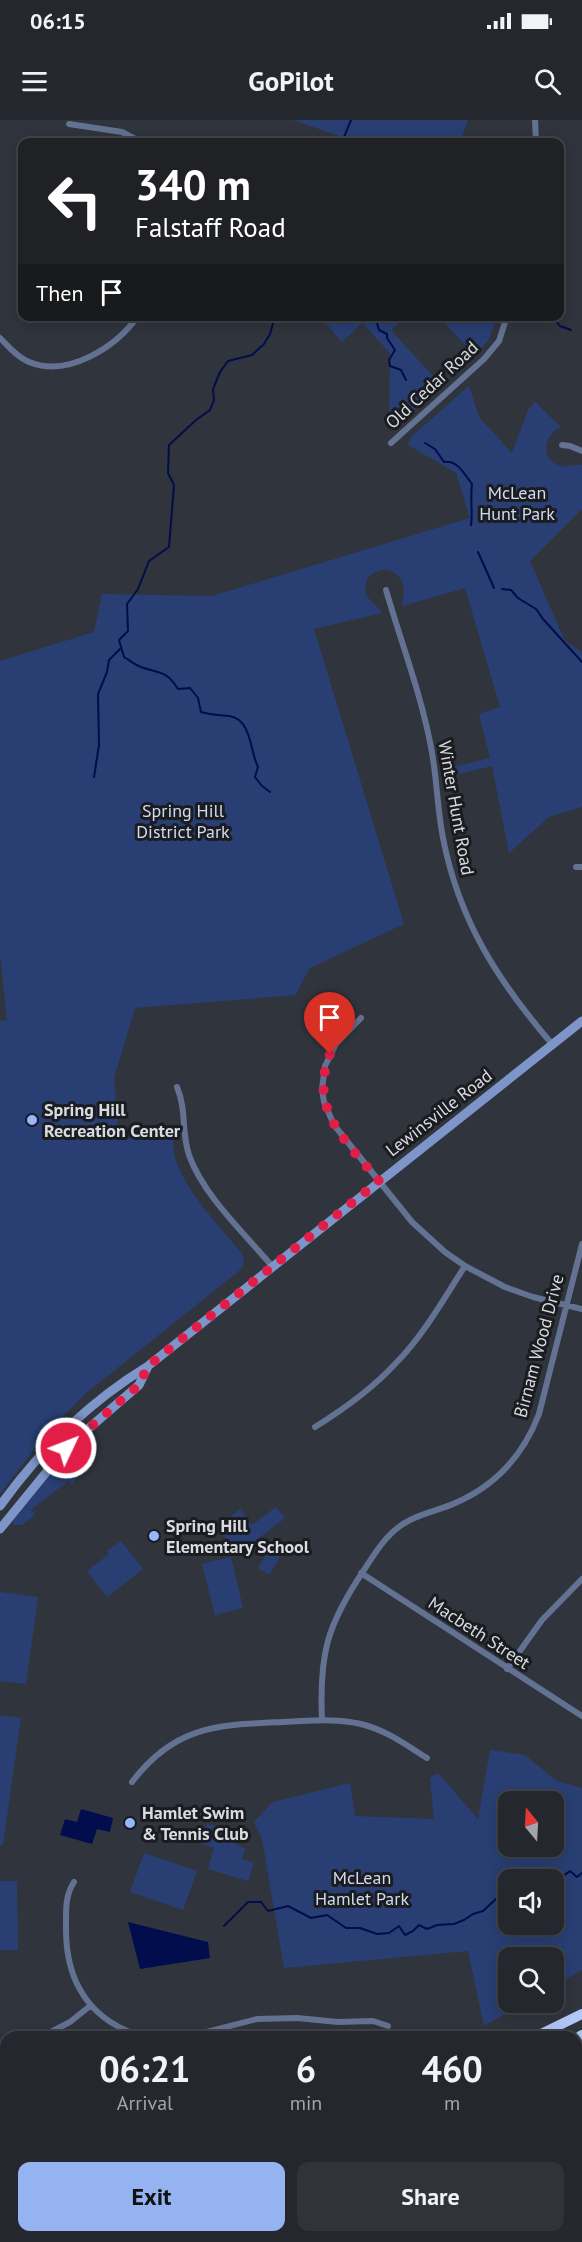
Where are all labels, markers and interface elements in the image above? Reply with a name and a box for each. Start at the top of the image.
text: 06:15 [30,7,86,35]
text: GoPilot [248,64,334,98]
icon: menu [18,65,51,98]
icon: search [531,65,564,98]
text: 340 m [135,157,251,212]
icon: left [36,162,114,240]
text: Falstaff Road [135,210,286,244]
icon: arrive [95,276,128,309]
text: Then [36,279,83,307]
street label: Old Cedar Road [380,336,483,433]
park label: McLean Hunt Park [479,481,555,525]
street label: Winter Hunt Road [433,739,480,877]
park label: Spring Hill District Park [136,799,230,843]
pin [304,992,355,1054]
icon: arrive [313,1001,346,1034]
street label: Lewinsville Road [381,1064,497,1161]
place label: Spring Hill Recreation Center [44,1098,181,1142]
marker: Spring Hill Recreation Center [25,1113,39,1127]
street label: Birnam Wood Drive [508,1272,569,1420]
position arrow [34,1416,98,1480]
place label: Spring Hill Elementary School [166,1514,310,1558]
marker: Spring Hill Elementary School [147,1529,161,1543]
street label: Macbeth Street [424,1591,535,1674]
north arrow [498,1791,564,1857]
map controls [498,1791,564,2013]
place label: Hamlet Swim & Tennis Club [142,1801,249,1845]
marker: Hamlet Swim & Tennis Club [123,1816,137,1830]
park label: McLean Hamlet Park [315,1866,409,1910]
button: sound [498,1869,564,1935]
button: search [498,1947,564,2013]
text: 06:21 [99,2045,191,2092]
text: 6 [296,2045,316,2092]
text: 460 [422,2045,483,2092]
text: Arrival [117,2090,173,2116]
text: min [290,2090,322,2116]
text: m [444,2090,460,2116]
button: Exit [18,2162,285,2231]
button: Share [297,2162,564,2231]

